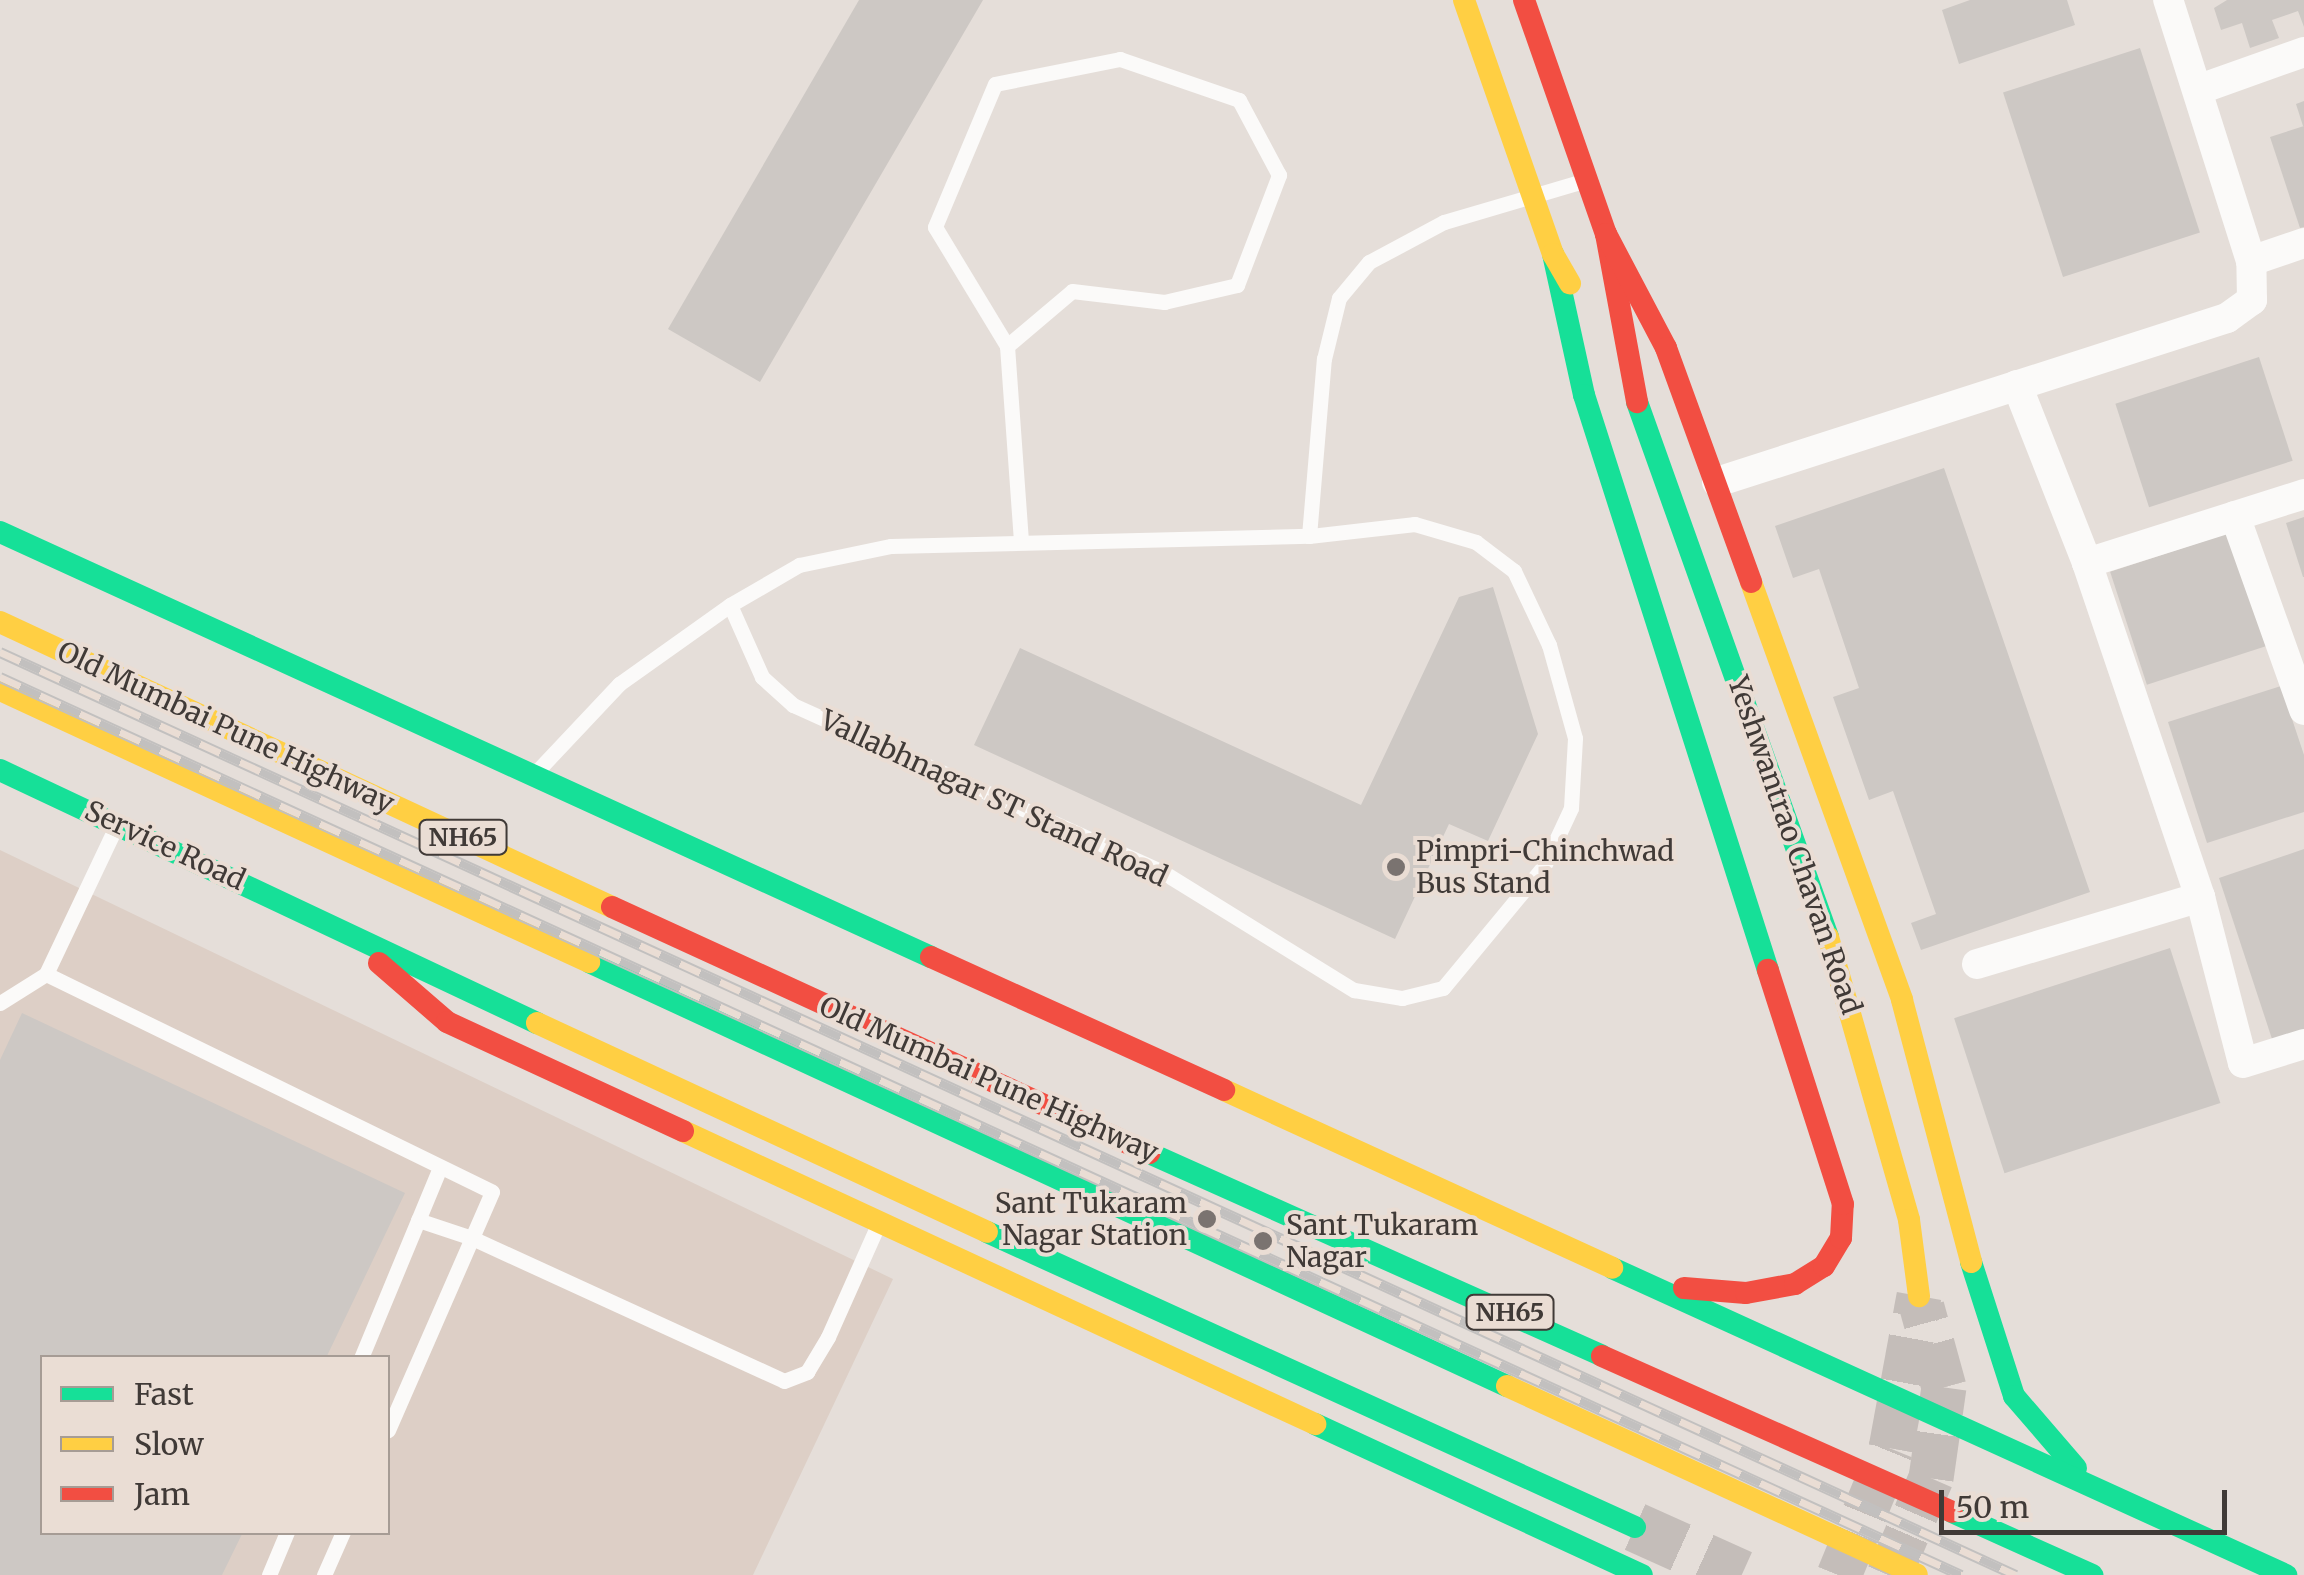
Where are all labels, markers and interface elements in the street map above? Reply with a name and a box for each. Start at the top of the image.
street label: Old Mumbai Pune Highway [52,634,400,820]
street label: Yeshwantrao Chavan Road [1721,672,1869,1018]
street label: Vallabhnagar ST Stand Road [815,703,1173,893]
street label: Service Road [80,793,250,897]
road number: NH65 [418,817,508,857]
place label: Pimpri-Chinchwad Bus Stand [1416,834,1674,900]
marker: Pimpri-Chinchwad Bus Stand [1385,856,1407,878]
street label: Old Mumbai Pune Highway [814,989,1164,1169]
place label: Sant Tukaram Nagar Station [995,1186,1187,1252]
marker: Sant Tukaram Nagar Station [1196,1208,1218,1230]
place label: Sant Tukaram Nagar [1286,1208,1478,1274]
marker: Sant Tukaram Nagar [1250,1228,1276,1254]
road number: NH65 [1465,1292,1555,1332]
legend [40,1355,390,1535]
text: Fast [134,1375,194,1413]
text: Slow [134,1425,204,1463]
scale bar [1944,1470,2232,1532]
text: Jam [134,1475,190,1513]
text: 50 m [1956,1488,2029,1526]

